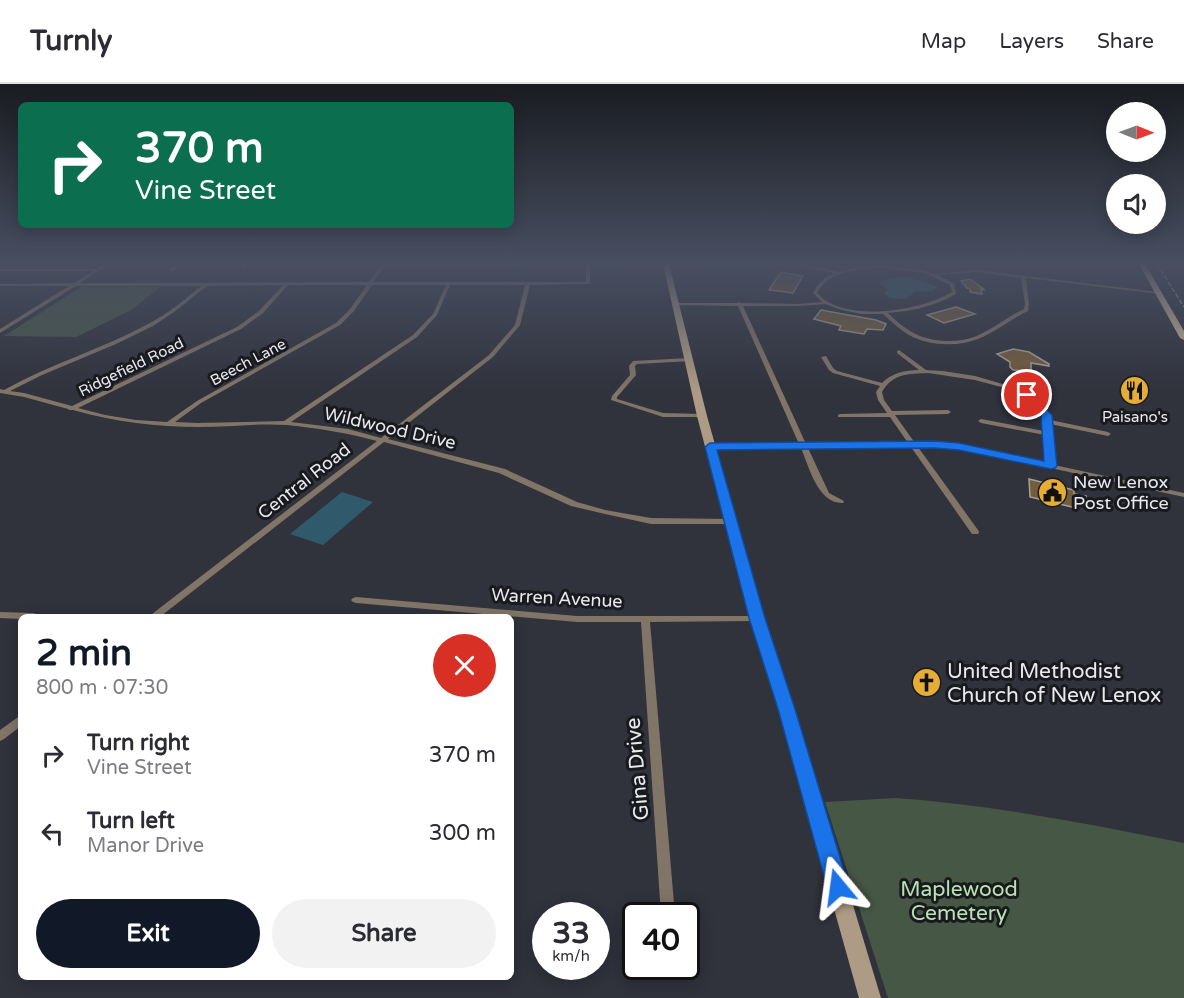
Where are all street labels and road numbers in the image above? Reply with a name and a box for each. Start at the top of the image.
street label: Ridgefield Road [76,334,186,400]
street label: Beech Lane [207,335,289,389]
street label: Wildwood Drive [322,402,458,454]
street label: Central Road [253,438,355,524]
street label: Warren Avenue [491,584,623,612]
street label: Gina Drive [621,717,654,821]

